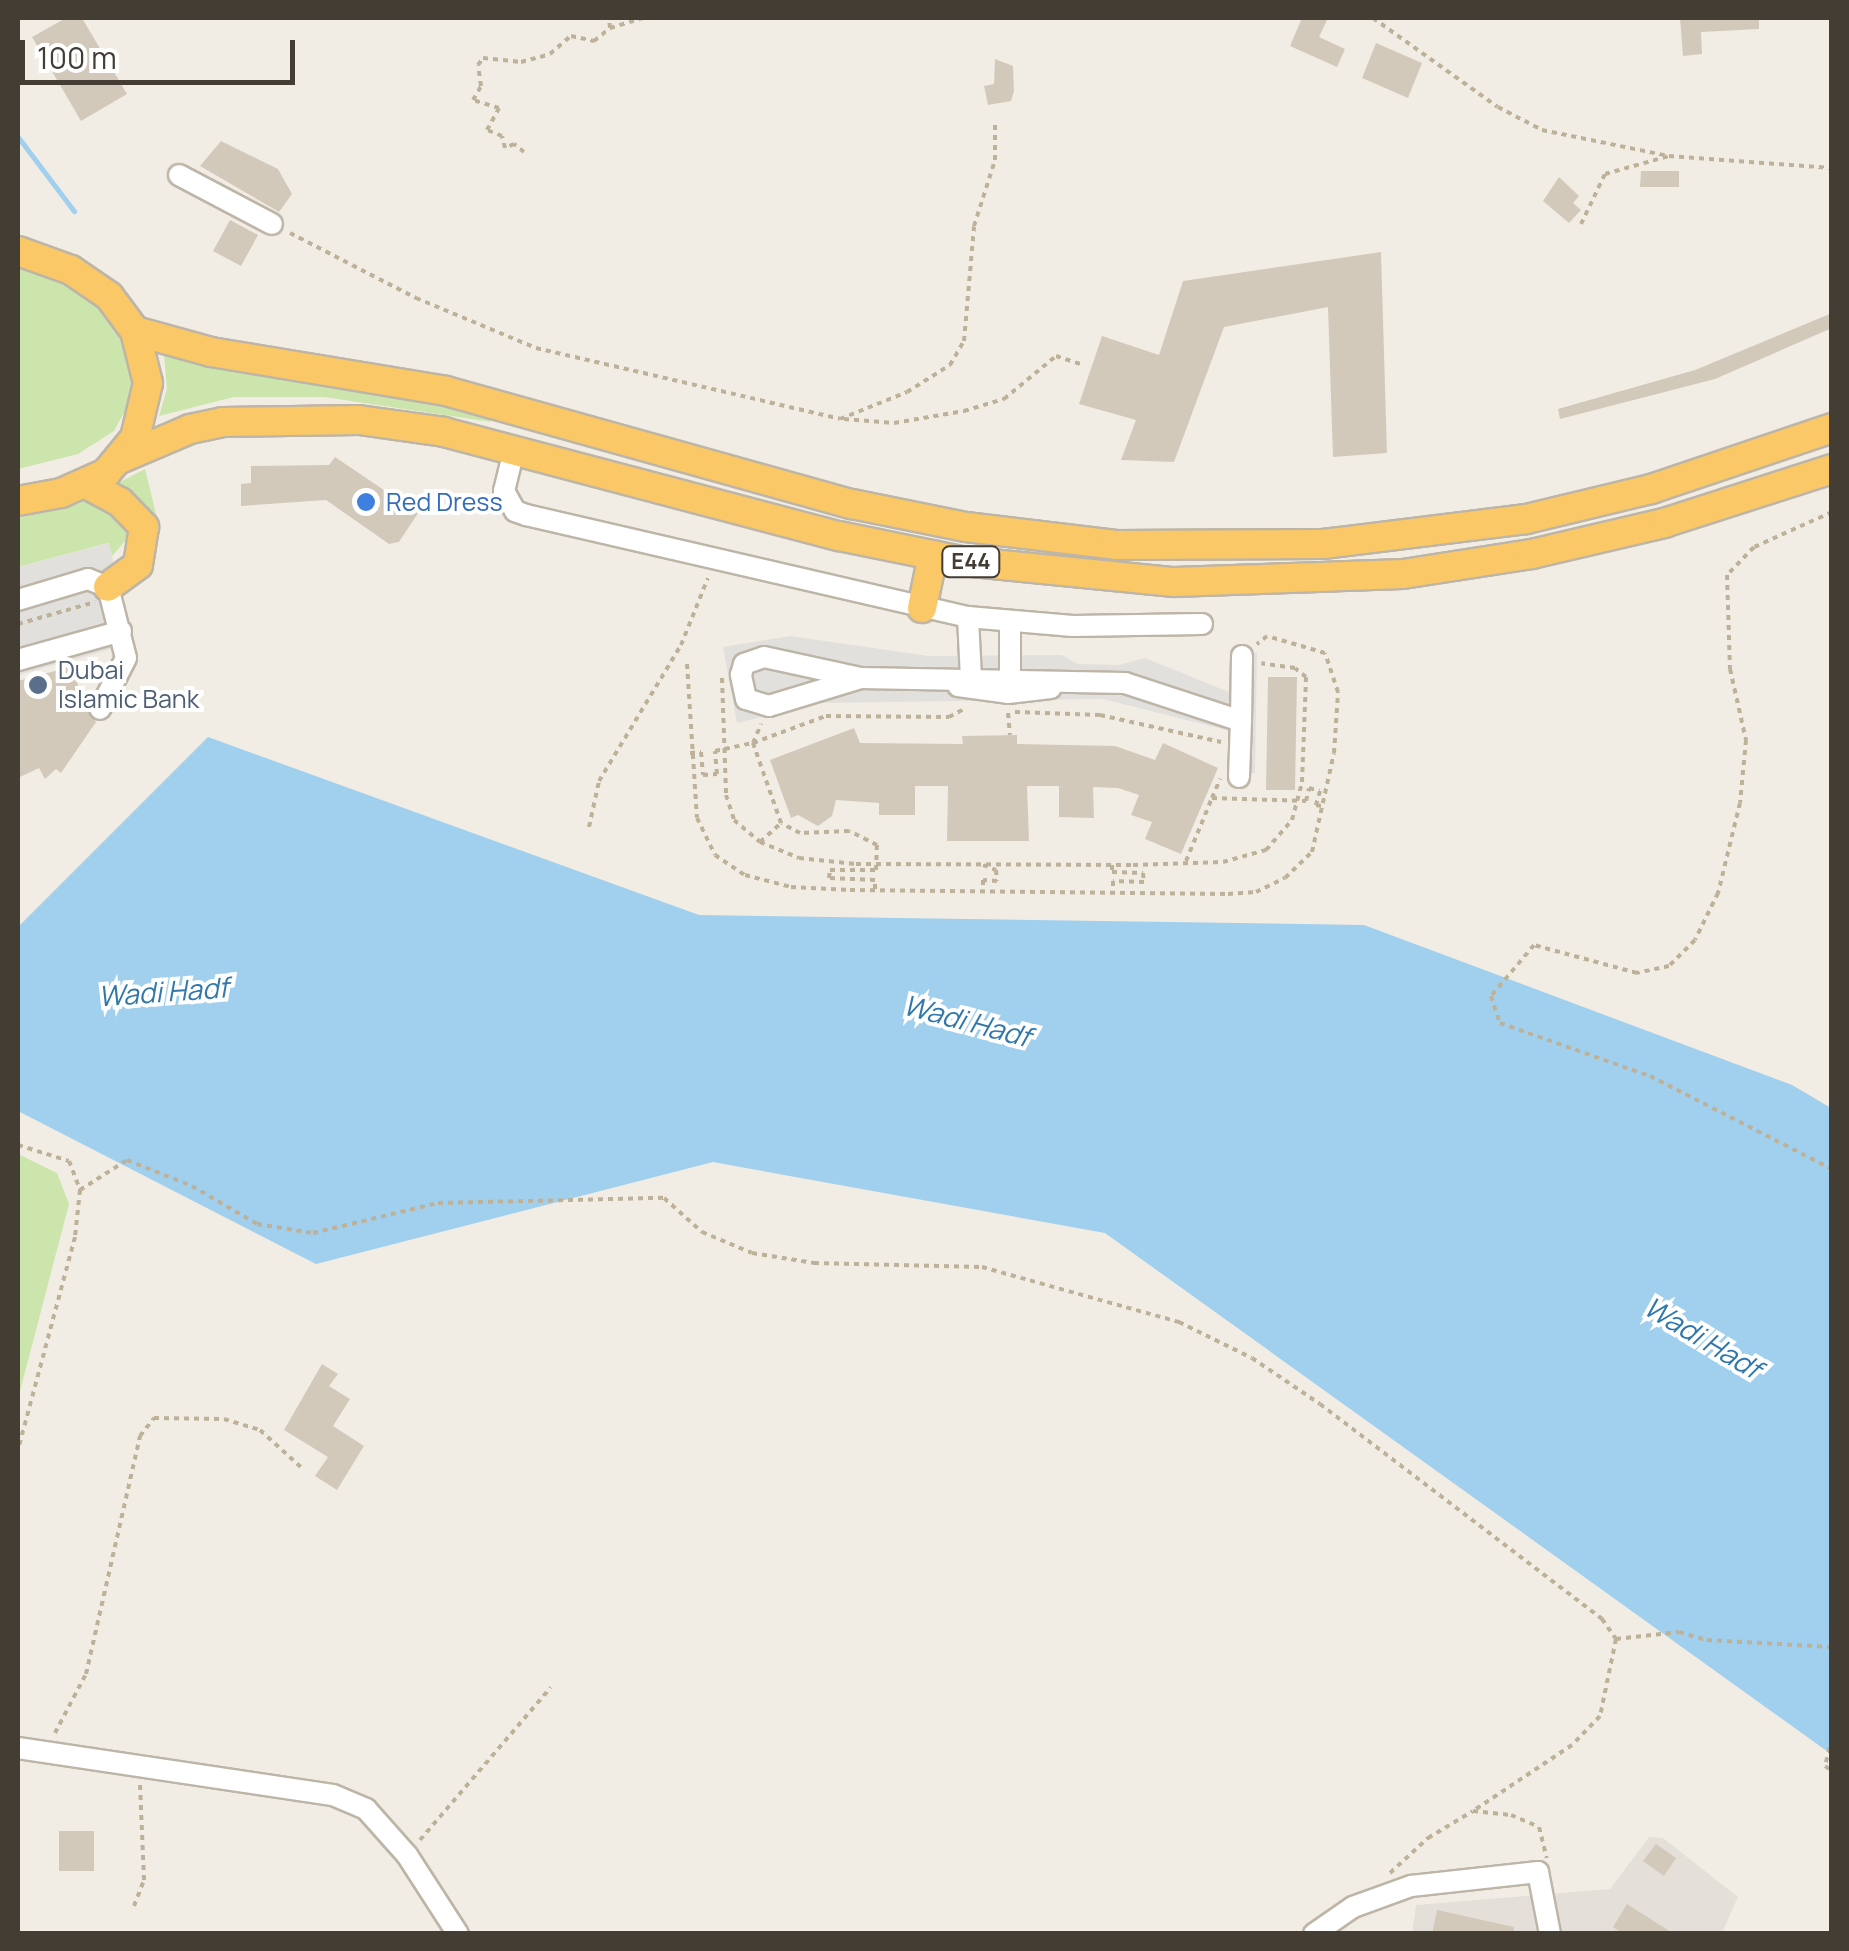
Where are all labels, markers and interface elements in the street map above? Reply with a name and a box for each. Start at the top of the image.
scale bar [25,20,300,82]
text: 100 m [37,37,117,78]
place label: Red Dress [386,487,503,517]
marker: Red Dress [355,491,377,513]
road number: E44 [941,545,1001,579]
place label: Dubai Islamic Bank [58,656,199,715]
marker: Dubai Islamic Bank [27,674,49,696]
water label: Wadi Hadf [97,970,229,1012]
water label: Wadi Hadf [900,987,1034,1053]
water label: Wadi Hadf [1638,1289,1768,1385]

